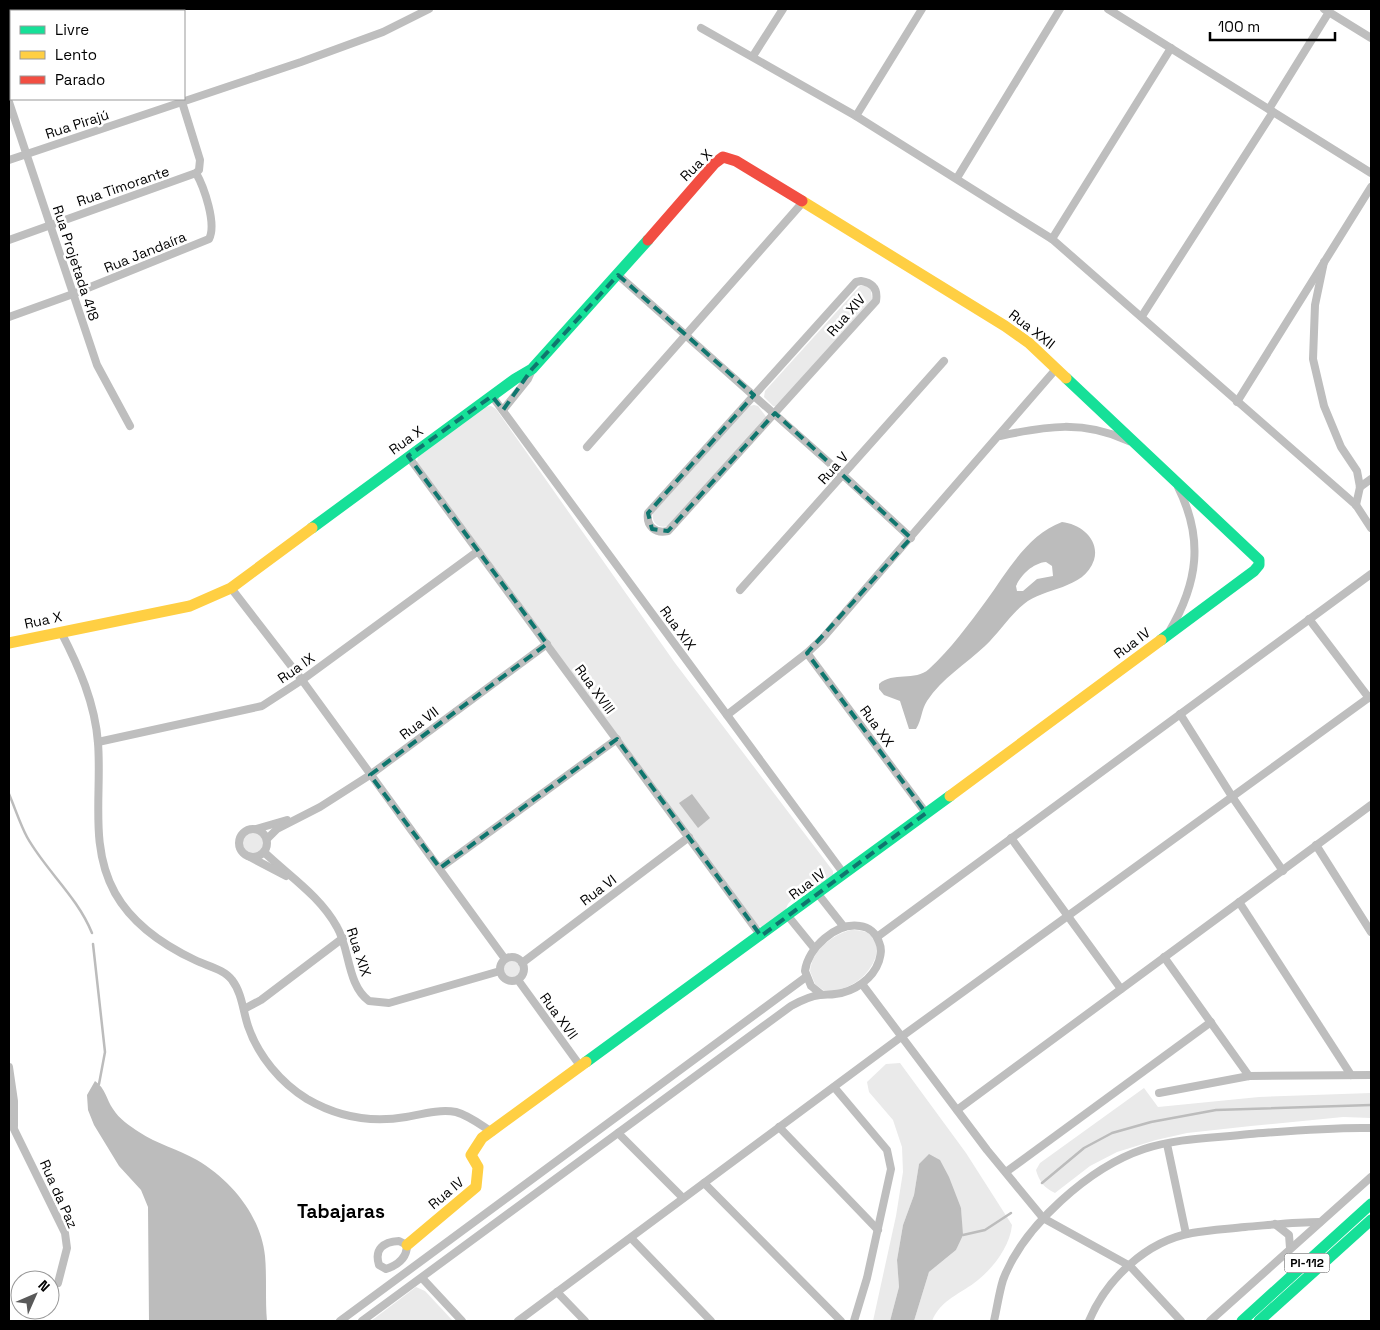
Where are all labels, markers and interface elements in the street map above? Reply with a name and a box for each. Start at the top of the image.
legend [10,10,185,100]
scale bar [1210,10,1335,42]
text: 100 m [1218,17,1260,36]
text: Livre [55,20,89,39]
text: Lento [55,45,97,64]
text: Parado [55,70,105,89]
street label: Rua Pirajú [43,105,111,143]
street label: Rua X [676,145,716,185]
street label: Rua Timorante [74,162,172,210]
street label: Rua Projetada 418 [49,203,103,323]
street label: Rua Jandaíra [101,227,189,277]
street label: Rua XIV [823,290,869,340]
street label: Rua XXII [1005,305,1059,353]
street label: Rua X [385,422,427,458]
street label: Rua V [814,448,852,488]
street label: Rua XIX [656,602,700,654]
street label: Rua X [23,607,64,633]
street label: Rua IV [1110,623,1154,663]
street label: Rua IX [274,649,318,687]
street label: Rua XVIII [571,661,619,717]
street label: Rua VII [396,702,442,744]
street label: Rua XX [856,702,898,750]
street label: Rua IV [785,864,829,904]
street label: Rua VI [576,870,620,910]
street label: Rua XIX [343,925,375,979]
street label: Rua XVII [536,989,582,1043]
street label: Rua da Paz [36,1157,82,1231]
street label: Rua IV [424,1173,468,1213]
district label: Tabajaras [297,1199,385,1224]
road number: PI-112 [1284,1254,1330,1272]
north arrow [10,1270,60,1320]
text: N [35,1276,54,1295]

